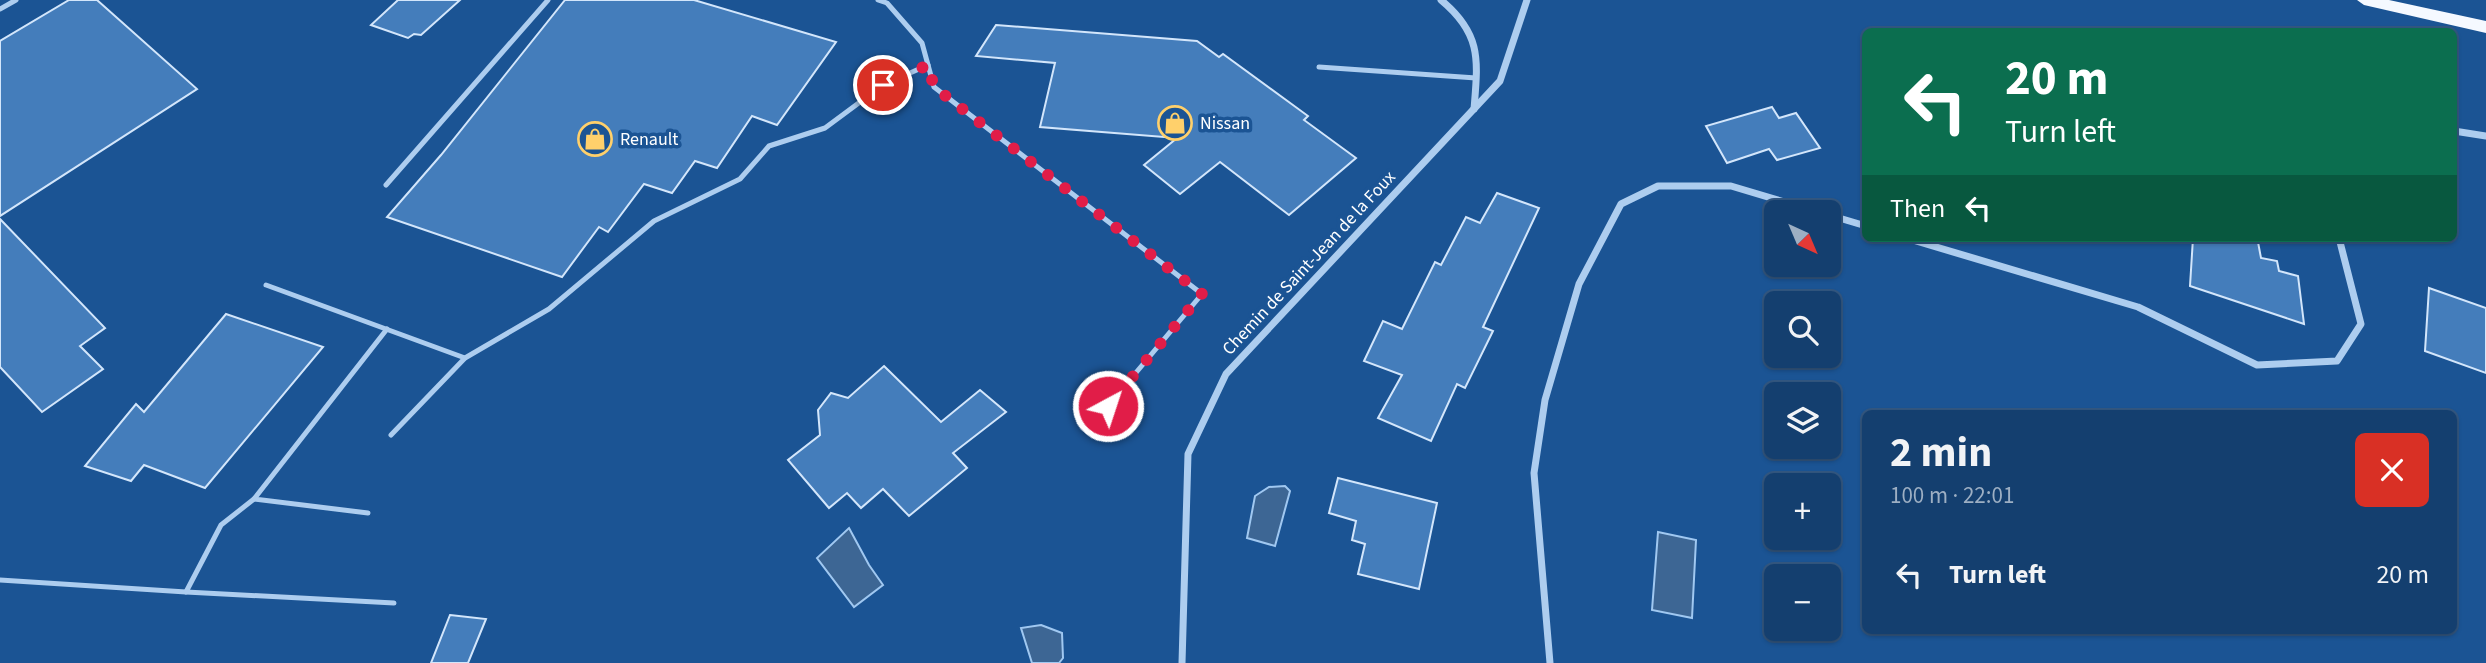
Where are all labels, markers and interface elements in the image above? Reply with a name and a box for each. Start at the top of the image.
text: 20 m [2005,44,2109,114]
pin [853,55,913,115]
icon: left [1890,56,1981,147]
icon: arrive [864,66,902,104]
shop icon: Nissan [1156,104,1194,142]
text: Turn left [2005,109,2116,155]
place label: Nissan [1200,111,1250,136]
shop icon: Renault [576,120,614,158]
place label: Renault [620,127,678,152]
street label: Chemin de Saint-Jean de la Foux [1217,165,1401,361]
icon: left [1959,189,1997,227]
text: Then [1890,190,1945,227]
north arrow [1764,200,1841,276]
map controls [1764,200,1841,641]
button: search [1764,291,1841,368]
position arrow [1071,369,1145,443]
button: layers [1764,382,1841,459]
text: 2 min [1890,423,1992,483]
button: close [2355,433,2429,507]
button: + [1764,473,1841,550]
text: 100 m · 22:01 [1890,479,2014,512]
icon: left [1890,556,1928,594]
text: Turn left [1949,556,2046,593]
text: 20 m [2376,556,2429,593]
button: − [1764,564,1841,641]

